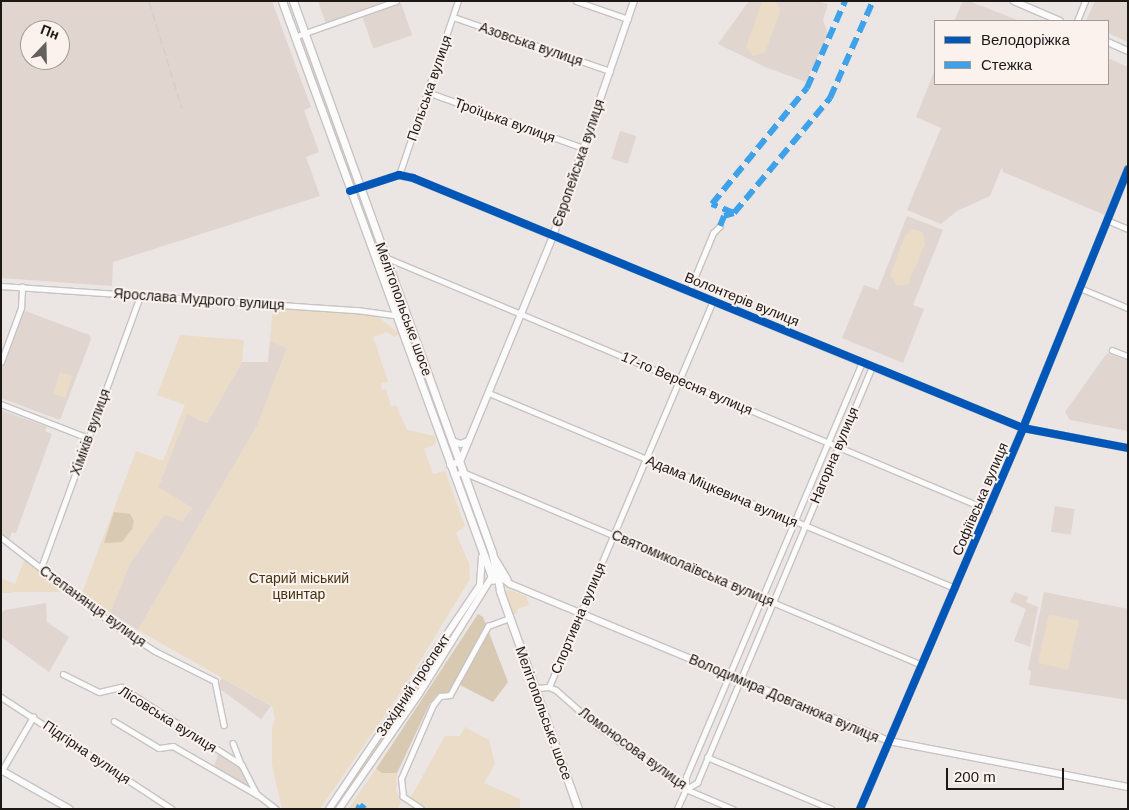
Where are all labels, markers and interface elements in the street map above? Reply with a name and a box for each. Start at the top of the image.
street label: Азовська вулиця [477,18,585,70]
north arrow [20,20,70,70]
legend [934,20,1109,85]
text: Пн [39,21,62,43]
text: Велодоріжка [981,31,1070,48]
street label: Польська вулиця [403,33,455,143]
text: Стежка [981,56,1032,73]
street label: Троїцька вулиця [452,94,558,146]
street label: Європейська вулиця [548,97,608,229]
street label: Мелітопольське шосе [372,240,436,378]
street label: Волонтерів вулиця [682,268,802,330]
street label: Ярослава Мудрого вулиця [113,285,285,313]
street label: 17-го Вересня вулиця [619,348,755,418]
street label: Хіміків вулиця [67,386,113,478]
street label: Нагорна вулиця [806,404,862,506]
street label: Софіївська вулиця [949,440,1011,558]
street label: Адама Міцкевича вулиця [644,451,800,531]
street label: Святомиколаївська вулиця [609,526,777,610]
street label: Спортивна вулиця [547,560,609,676]
street label: Степанянця вулиця [37,562,149,650]
park label: Старий міський цвинтар [249,570,349,602]
street label: Західний проспект [372,631,454,739]
street label: Мелітопольське шосе [512,644,576,782]
street label: Володимира Довганюка вулиця [686,650,882,746]
street label: Лісовська вулиця [116,682,220,756]
street label: Ломоносова вулиця [576,703,690,793]
street label: Підгірна вулиця [40,716,134,788]
scale bar [949,758,1066,790]
text: 200 m [954,768,996,785]

